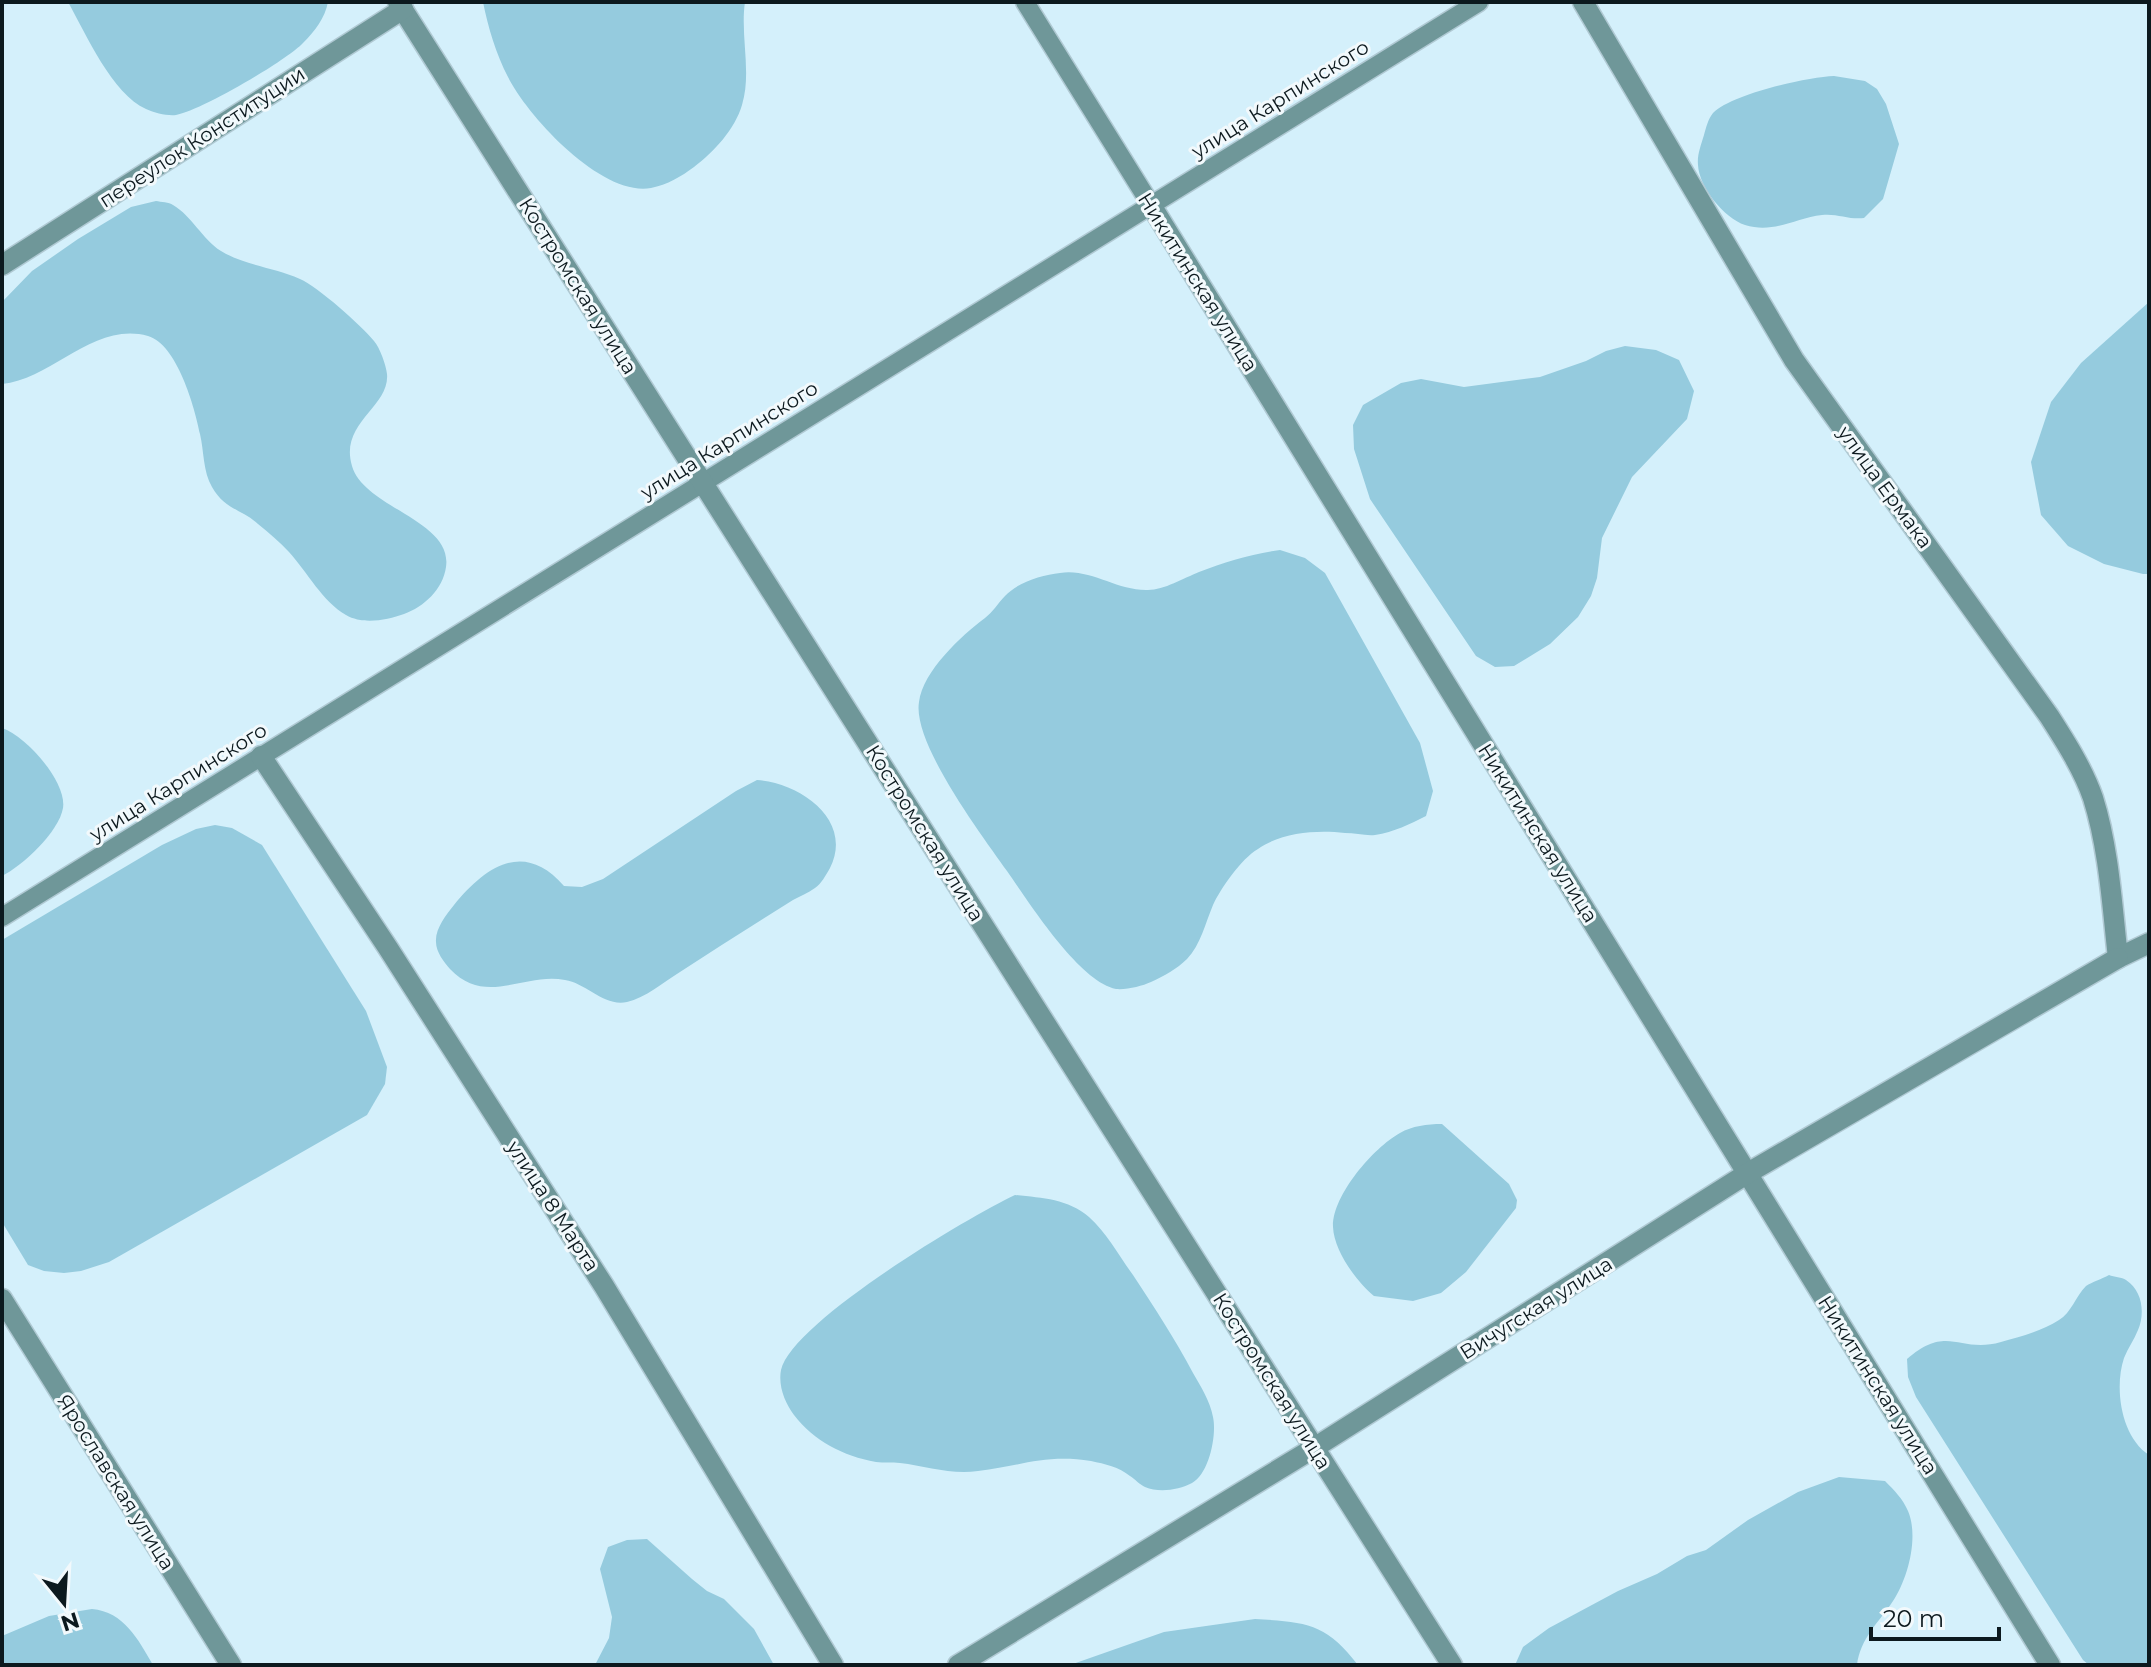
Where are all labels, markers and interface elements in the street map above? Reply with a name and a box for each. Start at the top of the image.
street label: улица Карпинского [1186,35,1373,164]
street label: переулок Конституции [95,61,309,213]
street label: Никитинская улица [1133,188,1263,376]
street label: Костромская улица [514,194,642,378]
street label: улица Карпинского [635,376,822,505]
street label: улица Ермака [1832,420,1937,553]
street label: улица Карпинского [84,718,271,847]
street label: Никитинская улица [1473,739,1603,927]
street label: Костромская улица [861,741,989,925]
street label: улица 8 Марта [501,1135,604,1276]
street label: Вичугская улица [1455,1251,1617,1365]
street label: Костромская улица [1208,1289,1336,1473]
street label: Никитинская улица [1813,1291,1943,1479]
street label: Ярославская улица [52,1390,180,1574]
north arrow [24,1563,104,1643]
scale bar [1871,1591,1999,1641]
text: 20 m [1883,1604,1944,1633]
text: N [57,1606,83,1637]

